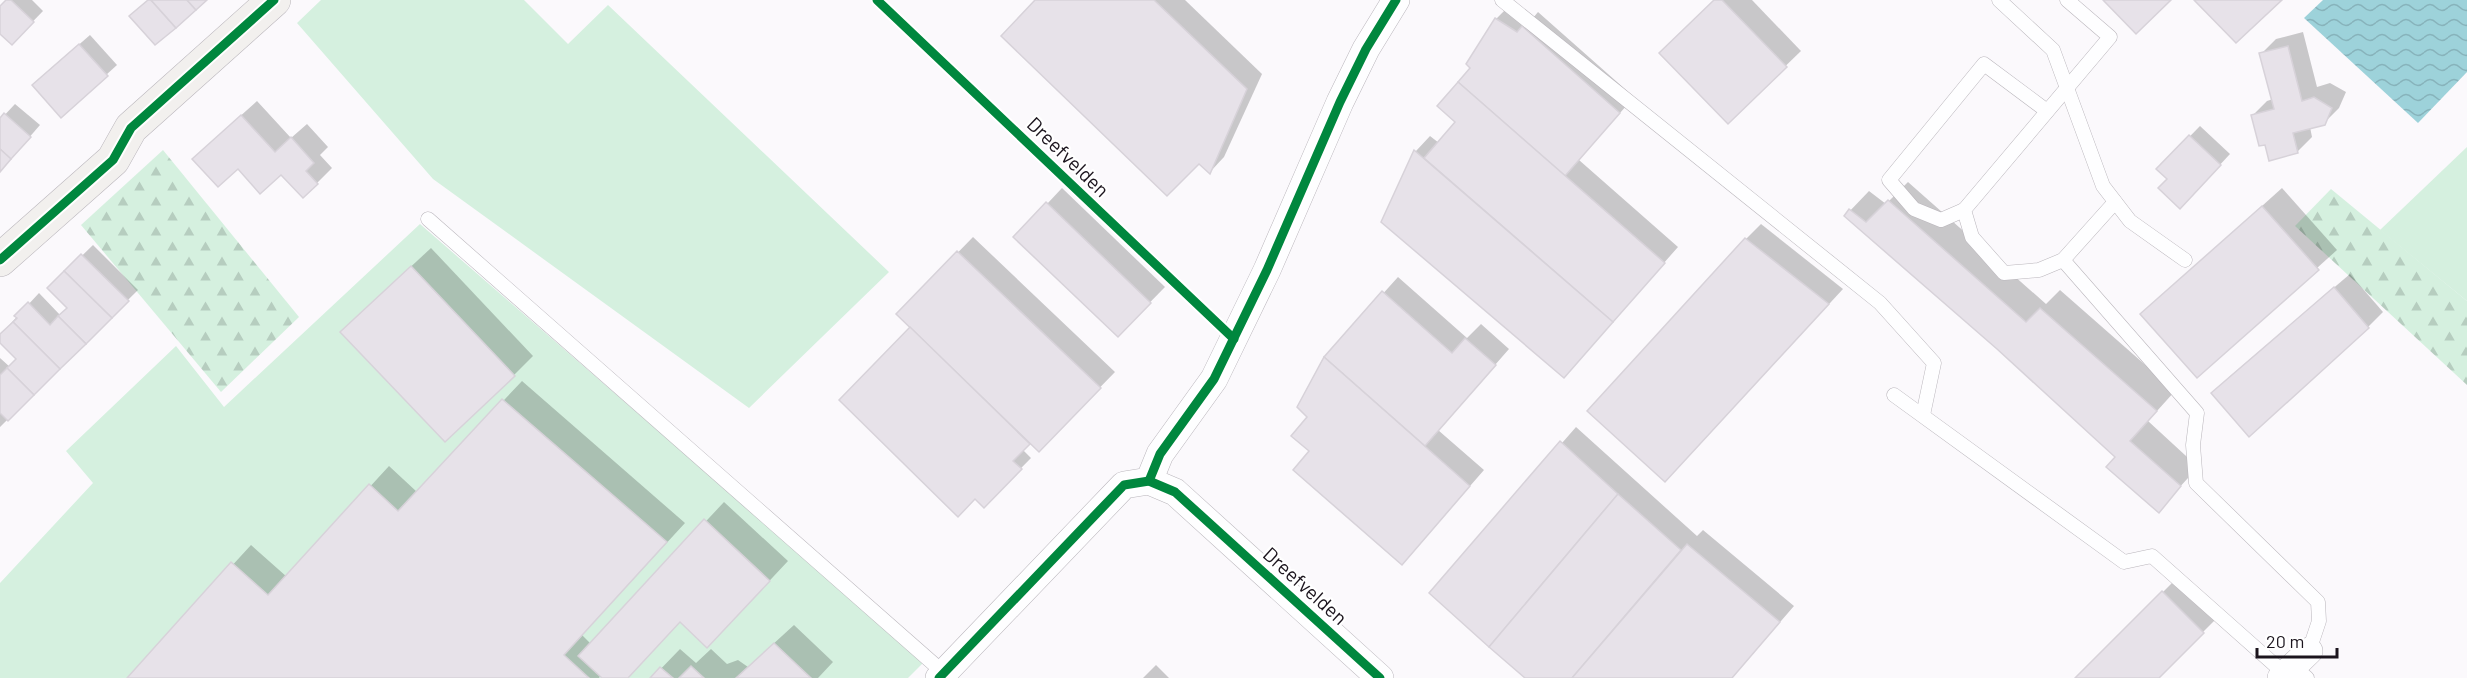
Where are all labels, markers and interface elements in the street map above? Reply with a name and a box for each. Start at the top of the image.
street label: Dreefvelden [1023,111,1115,201]
street label: Dreefvelden [1259,541,1353,629]
scale bar [2257,621,2336,659]
text: 20 m [2266,630,2304,652]

